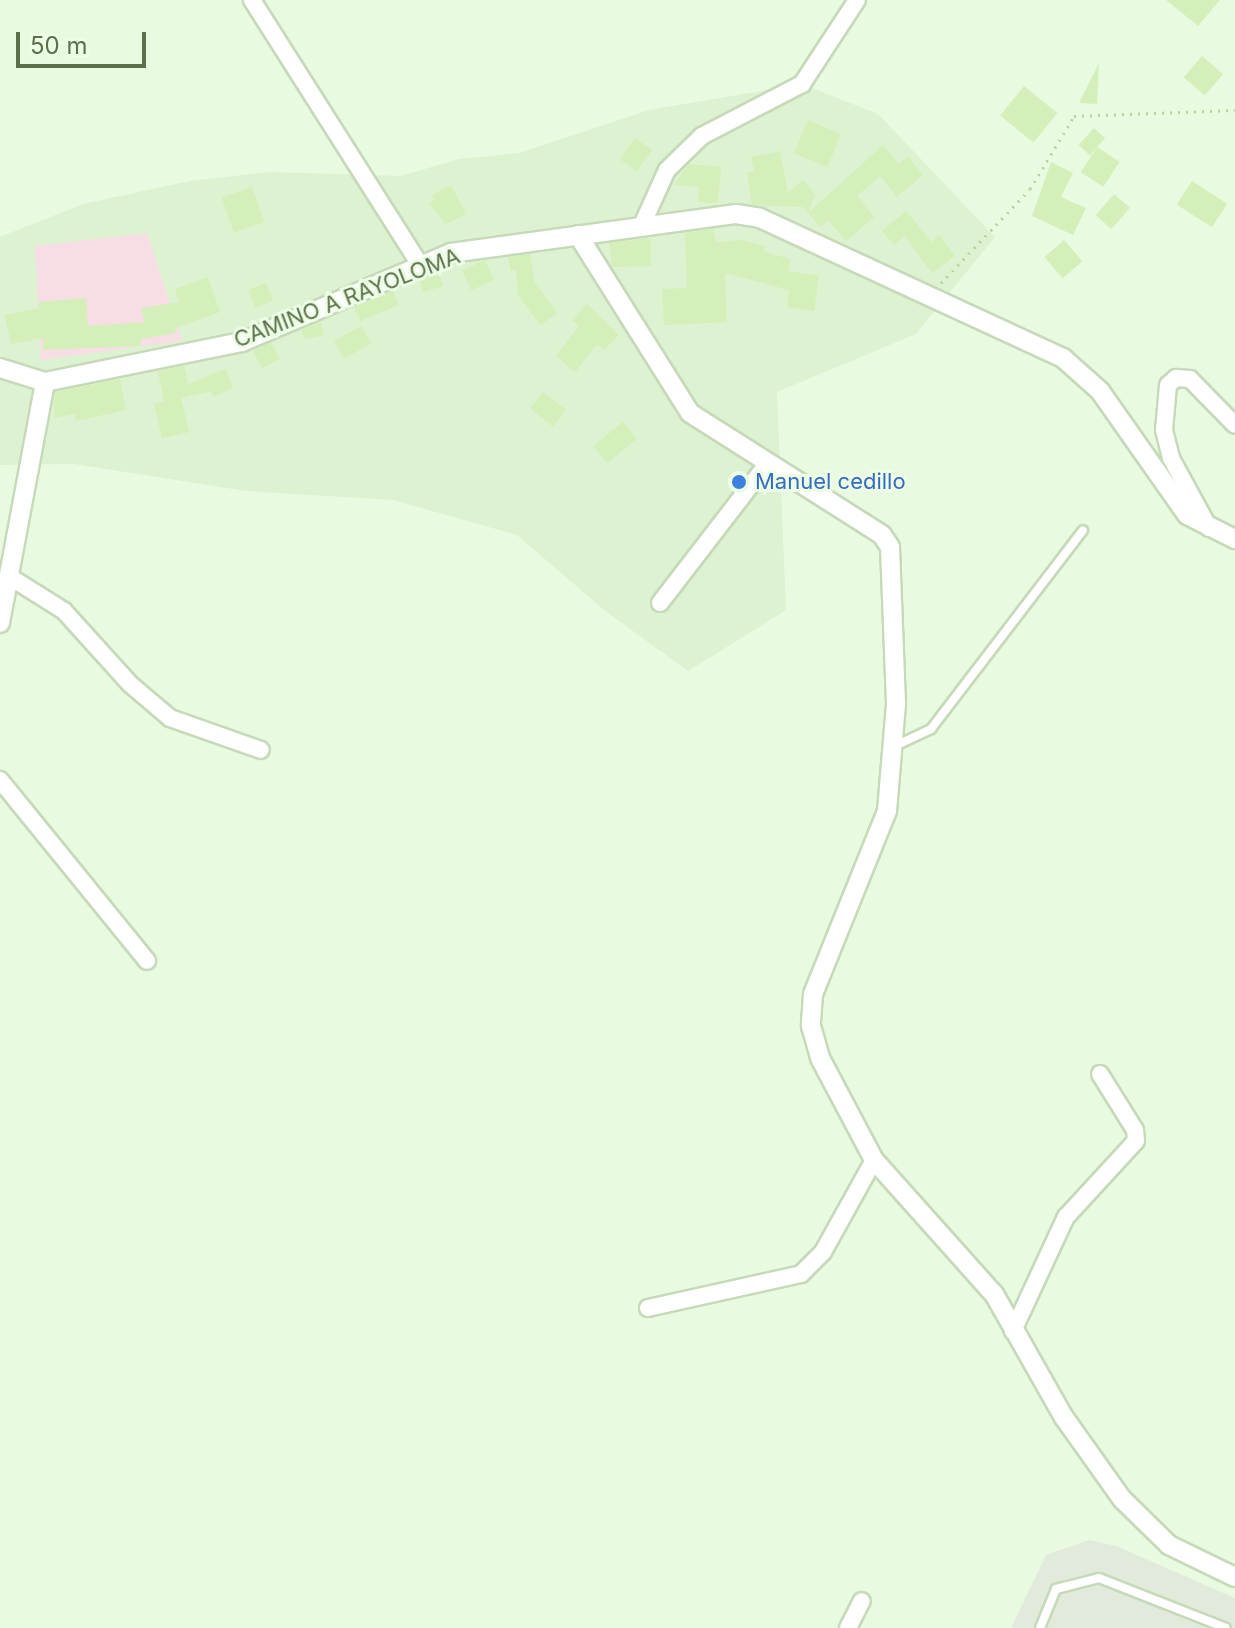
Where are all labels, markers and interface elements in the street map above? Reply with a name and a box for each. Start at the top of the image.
scale bar [20,16,150,66]
text: 50 m [30,31,88,60]
street label: CAMINO A RAYOLOMA [230,243,464,353]
place label: Manuel cedillo [755,469,906,495]
marker: Manuel cedillo [730,473,748,491]

